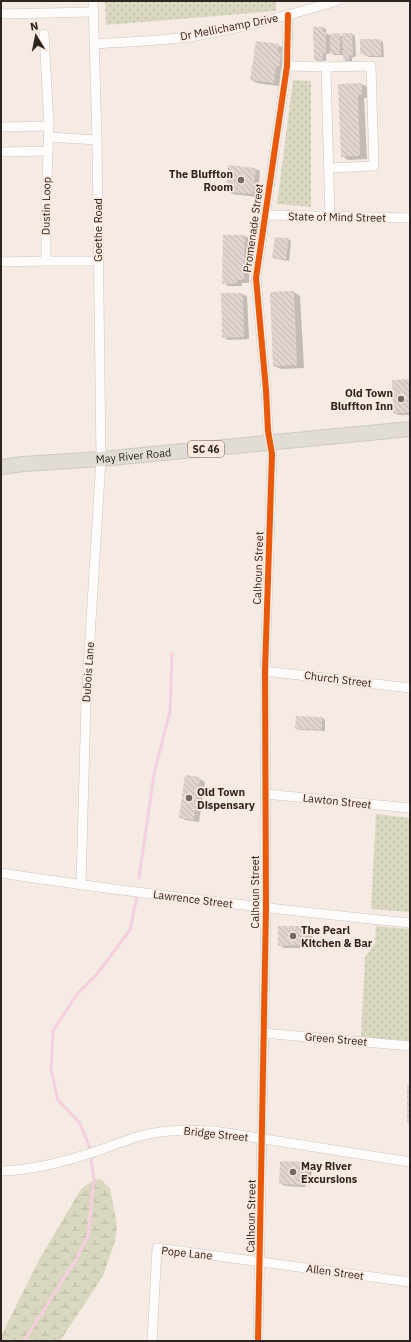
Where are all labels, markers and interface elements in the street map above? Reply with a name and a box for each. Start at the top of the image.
street label: Dr Mellichamp Drive [179,11,279,43]
north arrow [16,16,56,56]
text: N [29,19,39,34]
place label: The Bluffton Room [169,167,233,194]
marker: The Bluffton Room [236,175,246,185]
street label: Dustin Loop [38,177,54,235]
street label: Promenade Street [240,183,266,273]
street label: Goethe Road [91,198,105,262]
street label: State of Mind Street [288,209,386,225]
place label: Old Town Bluffton Inn [330,386,393,413]
marker: Old Town Bluffton Inn [396,394,406,404]
road number: SC 46 [188,441,224,457]
street label: May River Road [95,445,172,466]
street label: Calhoun Street [250,531,266,605]
street label: Dubois Lane [79,641,97,703]
street label: Church Street [303,668,373,690]
place label: Old Town Dispensary [197,785,255,812]
street label: Lawton Street [302,790,372,812]
marker: Old Town Dispensary [184,793,194,803]
street label: Calhoun Street [248,855,262,929]
street label: Lawrence Street [152,887,234,911]
place label: The Pearl Kitchen & Bar [301,923,373,950]
marker: The Pearl Kitchen & Bar [288,931,298,941]
street label: Green Street [304,1029,368,1049]
street label: Bridge Street [183,1124,249,1144]
place label: May River Excursions [301,1159,358,1186]
marker: May River Excursions [288,1167,298,1177]
street label: Calhoun Street [243,1179,259,1253]
street label: Pope Lane [161,1243,213,1263]
street label: Allen Street [305,1261,365,1283]

